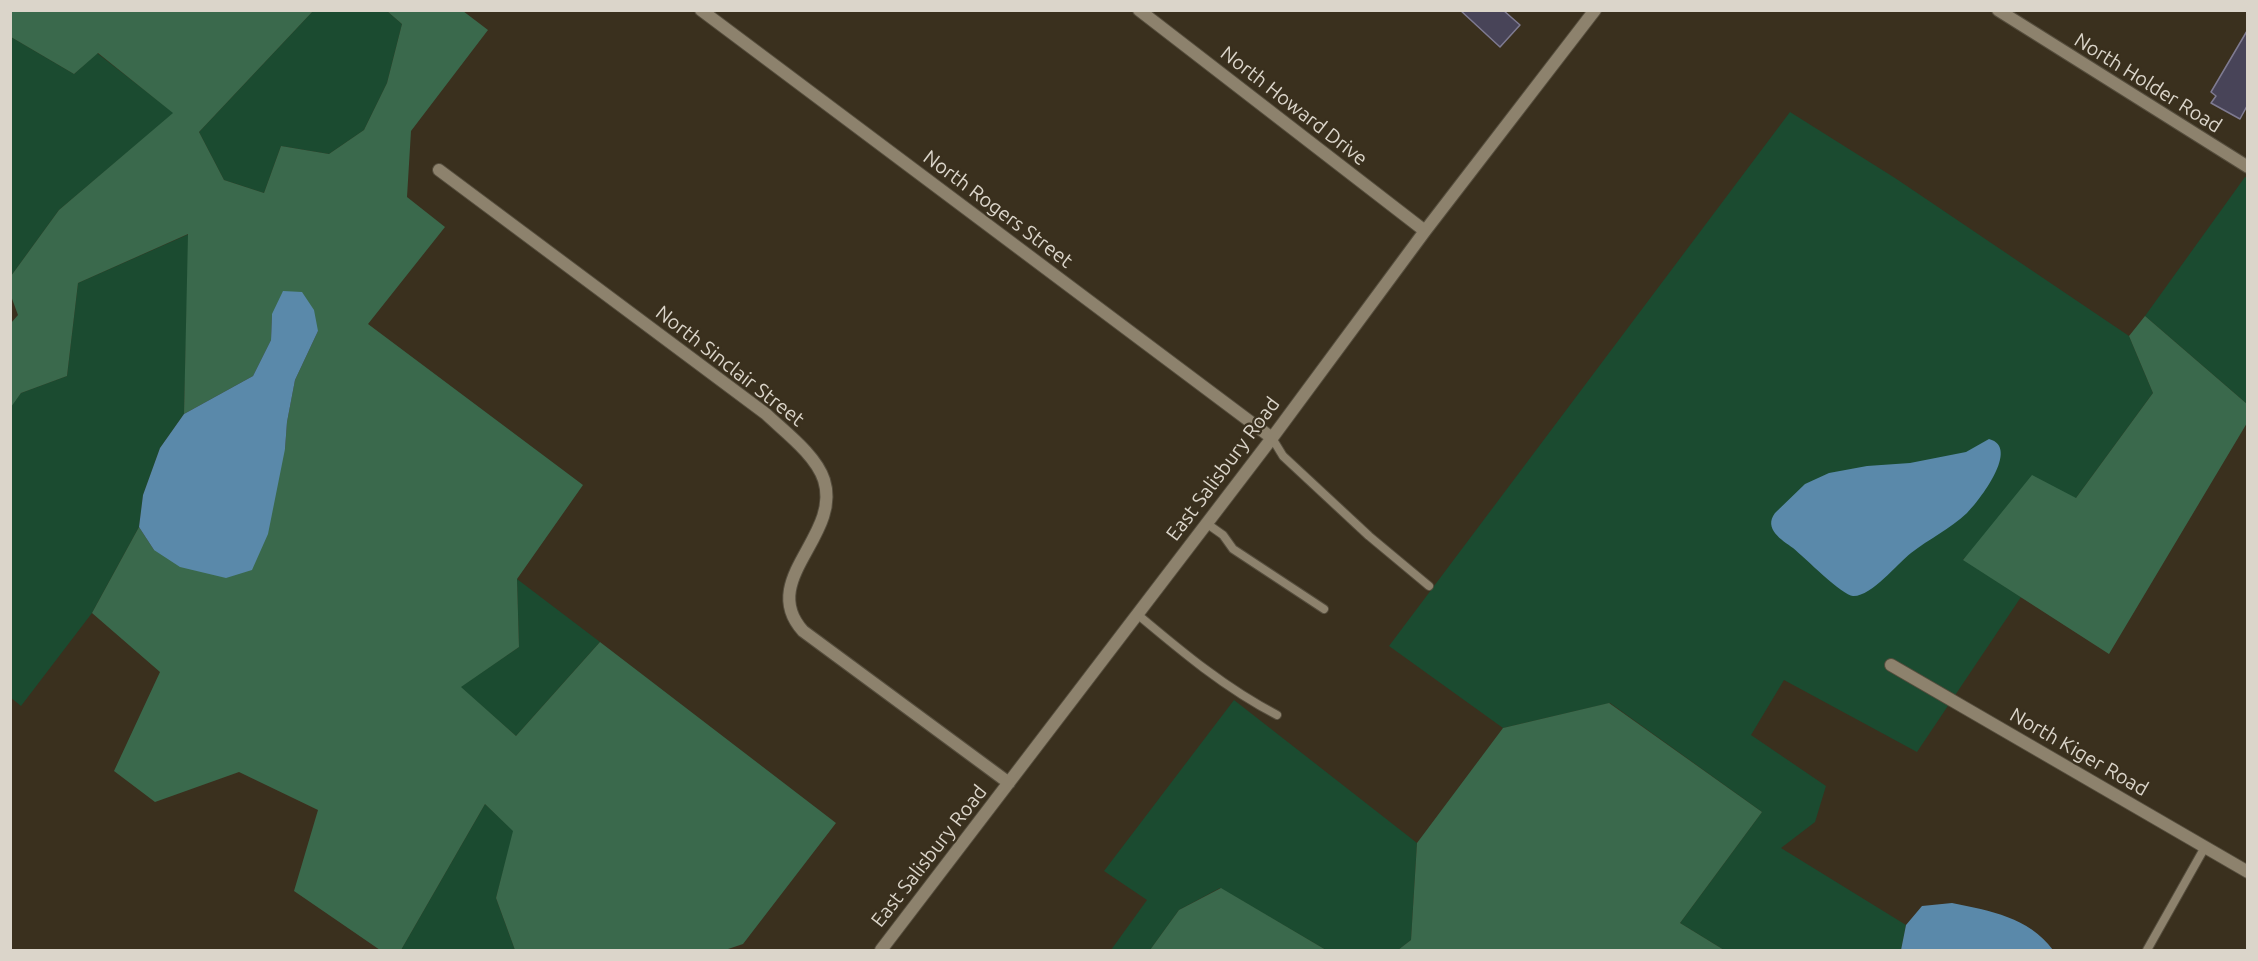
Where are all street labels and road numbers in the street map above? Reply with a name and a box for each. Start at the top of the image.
street label: North Holder Road [2070,28,2226,138]
street label: North Howard Drive [1216,41,1372,171]
street label: North Rogers Street [919,145,1077,273]
street label: North Sinclair Street [651,301,809,431]
street label: East Salisbury Road [1161,392,1285,546]
street label: North Kiger Road [2006,703,2152,801]
street label: East Salisbury Road [866,780,992,932]

